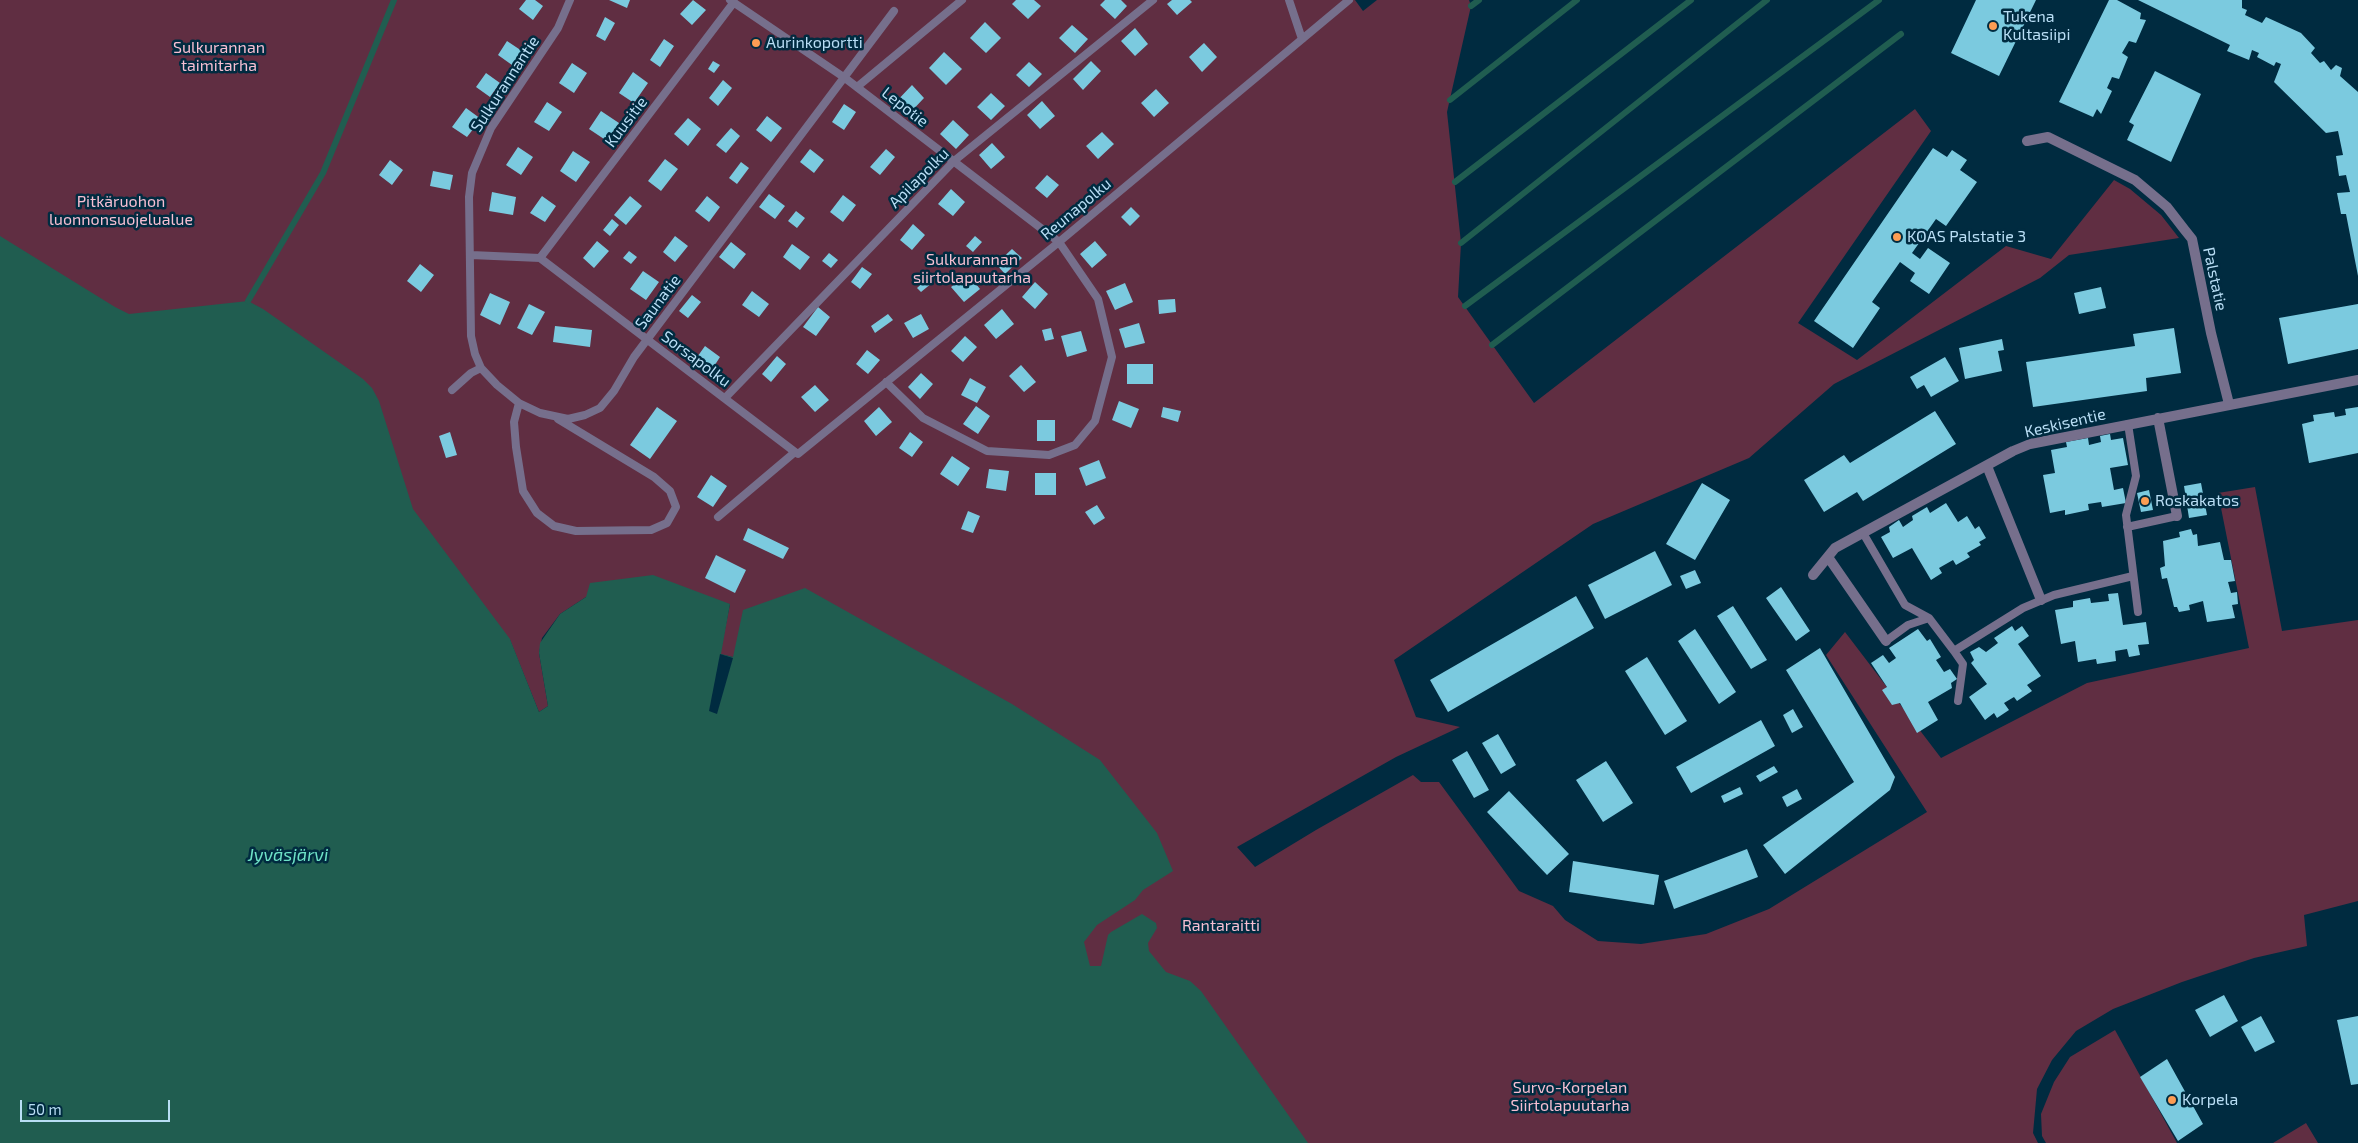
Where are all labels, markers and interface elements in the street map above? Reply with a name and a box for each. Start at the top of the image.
place label: Tukena Kultasiipi [2003,7,2070,45]
marker: Tukena Kultasiipi [1987,20,1999,32]
street label: Sulkurannantie [467,32,543,136]
place label: Aurinkoportti [766,33,863,53]
marker: Aurinkoportti [750,37,762,49]
park label: Sulkurannan taimitarha [173,38,265,76]
street label: Lepotie [878,83,932,131]
street label: Kuusitie [601,93,651,151]
street label: Apilapolku [885,144,953,212]
street label: Reunapolku [1037,174,1115,244]
park label: Pitkäruohon luonnonsuojelualue [49,192,193,230]
place label: KOAS Palstatie 3 [1907,227,2026,247]
marker: KOAS Palstatie 3 [1891,231,1903,243]
street label: Palstatie [2199,245,2231,313]
park label: Sulkurannan siirtolapuutarha [913,250,1031,288]
street label: Saunatie [631,271,685,333]
street label: Sorsapolku [658,327,734,391]
street label: Keskisentie [2023,404,2107,442]
place label: Roskakatos [2155,491,2239,511]
marker: Roskakatos [2139,495,2151,507]
water label: Jyväsjärvi [248,844,328,866]
park label: Rantaraitti [1182,916,1260,936]
park label: Survo-Korpelan Siirtolapuutarha [1511,1078,1629,1116]
scale bar [22,1090,172,1122]
place label: Korpela [2182,1090,2238,1110]
marker: Korpela [2166,1094,2178,1106]
text: 50 m [28,1100,62,1118]

